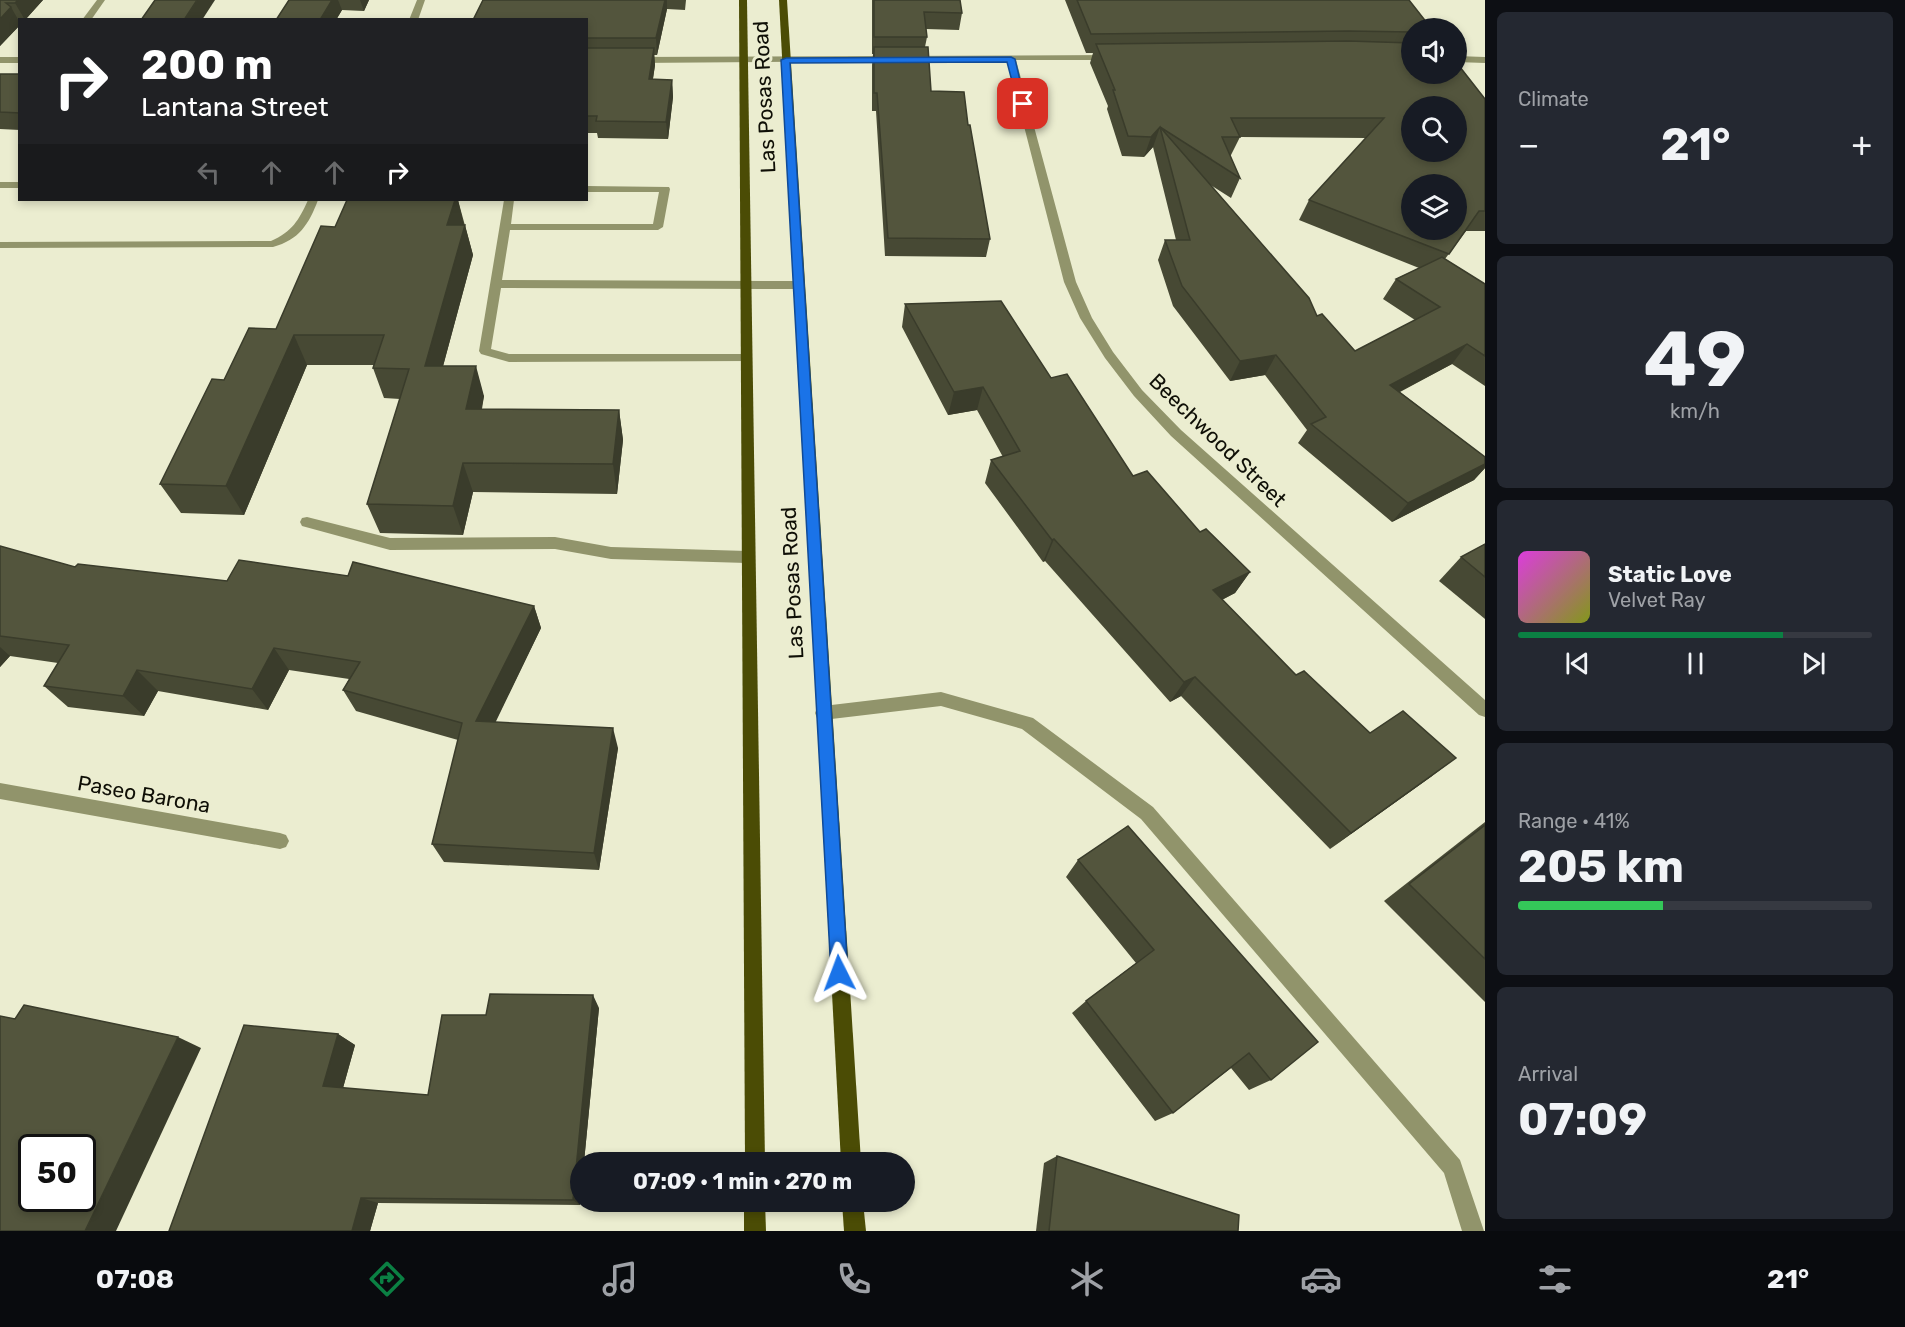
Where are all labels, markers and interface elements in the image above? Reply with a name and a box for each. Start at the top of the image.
map controls [1401,18,1467,240]
button: sound [1401,18,1467,84]
street label: Las Posas Road [748,20,780,174]
text: 200 m [141,40,273,90]
icon: right [42,42,120,120]
pin [997,78,1048,129]
icon: arrive [1006,87,1039,120]
text: Climate [1518,87,1589,111]
text: Lantana Street [141,91,329,123]
button: search [1401,96,1467,162]
text: 21° [1660,118,1731,171]
text: − [1518,125,1539,164]
text: + [1851,125,1872,164]
icon: left [192,156,225,189]
icon: ahead [255,156,288,189]
icon: ahead [318,156,351,189]
icon: right [381,156,414,189]
button: layers [1401,174,1467,240]
text: 49 [1644,313,1746,406]
street label: Beechwood Street [1144,368,1292,512]
text: km/h [1670,399,1720,423]
street label: Las Posas Road [776,506,808,660]
text: Static Love [1608,561,1732,588]
text: Velvet Ray [1608,588,1706,612]
icon: previous [1561,647,1594,680]
icon: pause [1679,647,1712,680]
icon: next [1797,647,1830,680]
street label: Paseo Barona [76,770,212,818]
text: Range · 41% [1518,809,1630,833]
text: 205 km [1518,840,1684,893]
position arrow [807,941,871,1005]
text: Arrival [1518,1062,1578,1086]
text: 07:09 [1518,1093,1647,1146]
speed limit sign: 50 [18,1134,96,1212]
text: 07:09 · 1 min · 270 m [633,1168,852,1195]
icon: directions [366,1258,408,1300]
icon: music [599,1258,641,1300]
icon: phone [833,1258,875,1300]
icon: climate [1066,1258,1108,1300]
icon: car [1300,1258,1342,1300]
icon: filters [1534,1258,1576,1300]
text: 07:08 [96,1263,174,1295]
text: 21° [1767,1263,1809,1295]

